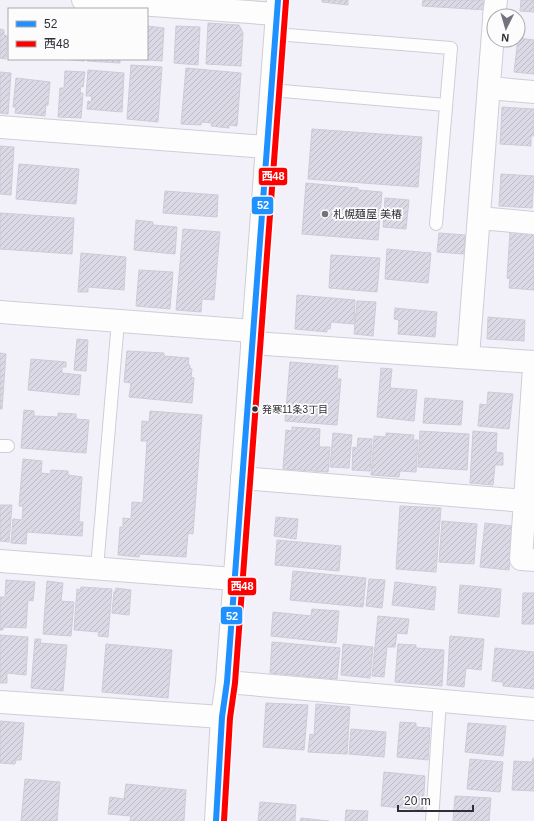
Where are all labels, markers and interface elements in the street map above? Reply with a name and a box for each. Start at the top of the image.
legend [8,8,148,60]
north arrow [486,8,526,48]
text: 52 [44,17,58,31]
text: N [501,32,510,44]
text: 西48 [44,37,70,51]
line badge: 西48 [258,167,288,186]
text: 西48 [261,170,285,182]
line badge: 52 [251,196,274,215]
text: 52 [257,199,269,211]
place label: 札幌麺屋 美椿 [333,208,402,220]
marker: 札幌麺屋 美椿 [320,209,330,219]
marker: 発寒11条3丁目 [250,404,260,414]
place label: 発寒11条3丁目 [262,404,328,415]
line badge: 西48 [227,577,257,596]
text: 西48 [230,580,254,592]
line badge: 52 [220,606,243,625]
text: 52 [226,610,238,622]
scale bar [398,787,473,813]
text: 20 m [404,794,431,808]

